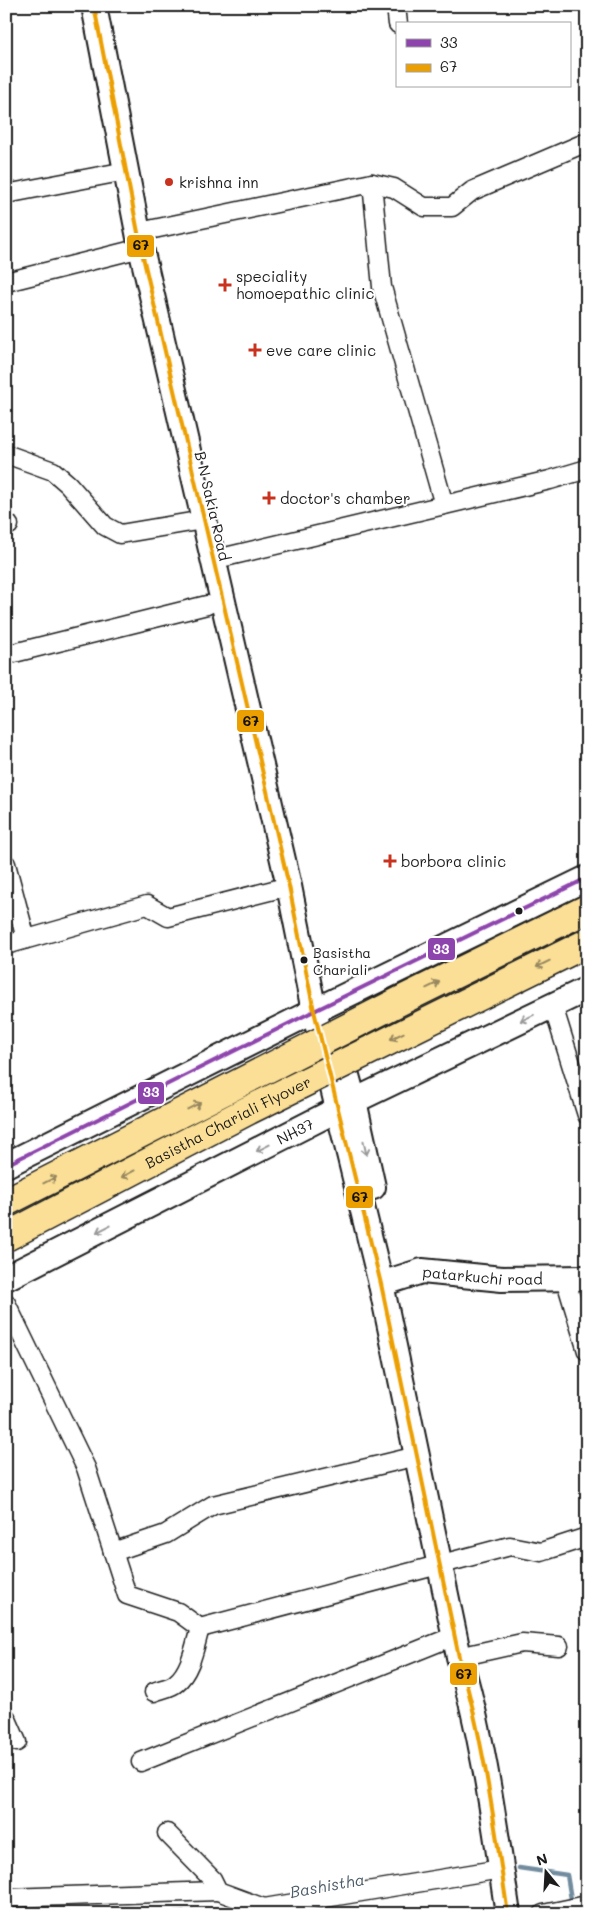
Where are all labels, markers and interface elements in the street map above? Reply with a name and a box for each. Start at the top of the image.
legend [396,22,570,88]
text: 33 [440,32,458,52]
text: 67 [440,56,457,76]
place label: krishna inn [179,172,259,192]
marker: krishna inn [163,176,175,188]
line badge: 67 [126,234,155,258]
text: 67 [133,235,149,254]
place label: speciality homoepathic clinic [236,266,374,303]
marker: speciality homoepathic clinic [218,278,232,292]
place label: eve care clinic [266,340,376,360]
marker: eve care clinic [248,343,262,357]
street label: B N Sakia Road [191,449,235,563]
place label: doctor's chamber [280,488,411,508]
marker: doctor's chamber [262,491,276,505]
line badge: 67 [236,709,265,733]
text: 67 [243,711,259,730]
place label: borbora clinic [401,851,506,871]
marker: borbora clinic [383,854,397,868]
unlabelled marker [514,906,524,916]
line badge: 33 [427,937,456,961]
text: 33 [433,939,449,958]
place label: Basistha Chariali [313,943,371,979]
marker: Basistha Chariali [299,955,309,965]
one-way arrow [536,960,551,969]
one-way arrow [425,980,440,989]
one-way arrow [520,1014,535,1023]
one-way arrow [390,1032,405,1041]
street label: Basistha Chariali Flyover [141,1071,314,1173]
line badge: 33 [137,1081,165,1105]
text: 33 [143,1082,159,1101]
one-way arrow [187,1101,202,1111]
street label: NH37 [273,1113,317,1149]
one-way arrow [361,1140,370,1156]
one-way arrow [256,1144,271,1153]
one-way arrow [121,1170,136,1179]
one-way arrow [42,1175,57,1185]
line badge: 67 [345,1185,374,1209]
text: 67 [352,1187,368,1206]
one-way arrow [96,1225,111,1234]
street label: patarkuchi road [422,1261,543,1289]
line badge: 67 [449,1662,478,1686]
text: 67 [456,1664,472,1683]
north arrow [520,1848,570,1898]
text: N [534,1848,550,1870]
water label: Bashistha [288,1868,366,1902]

